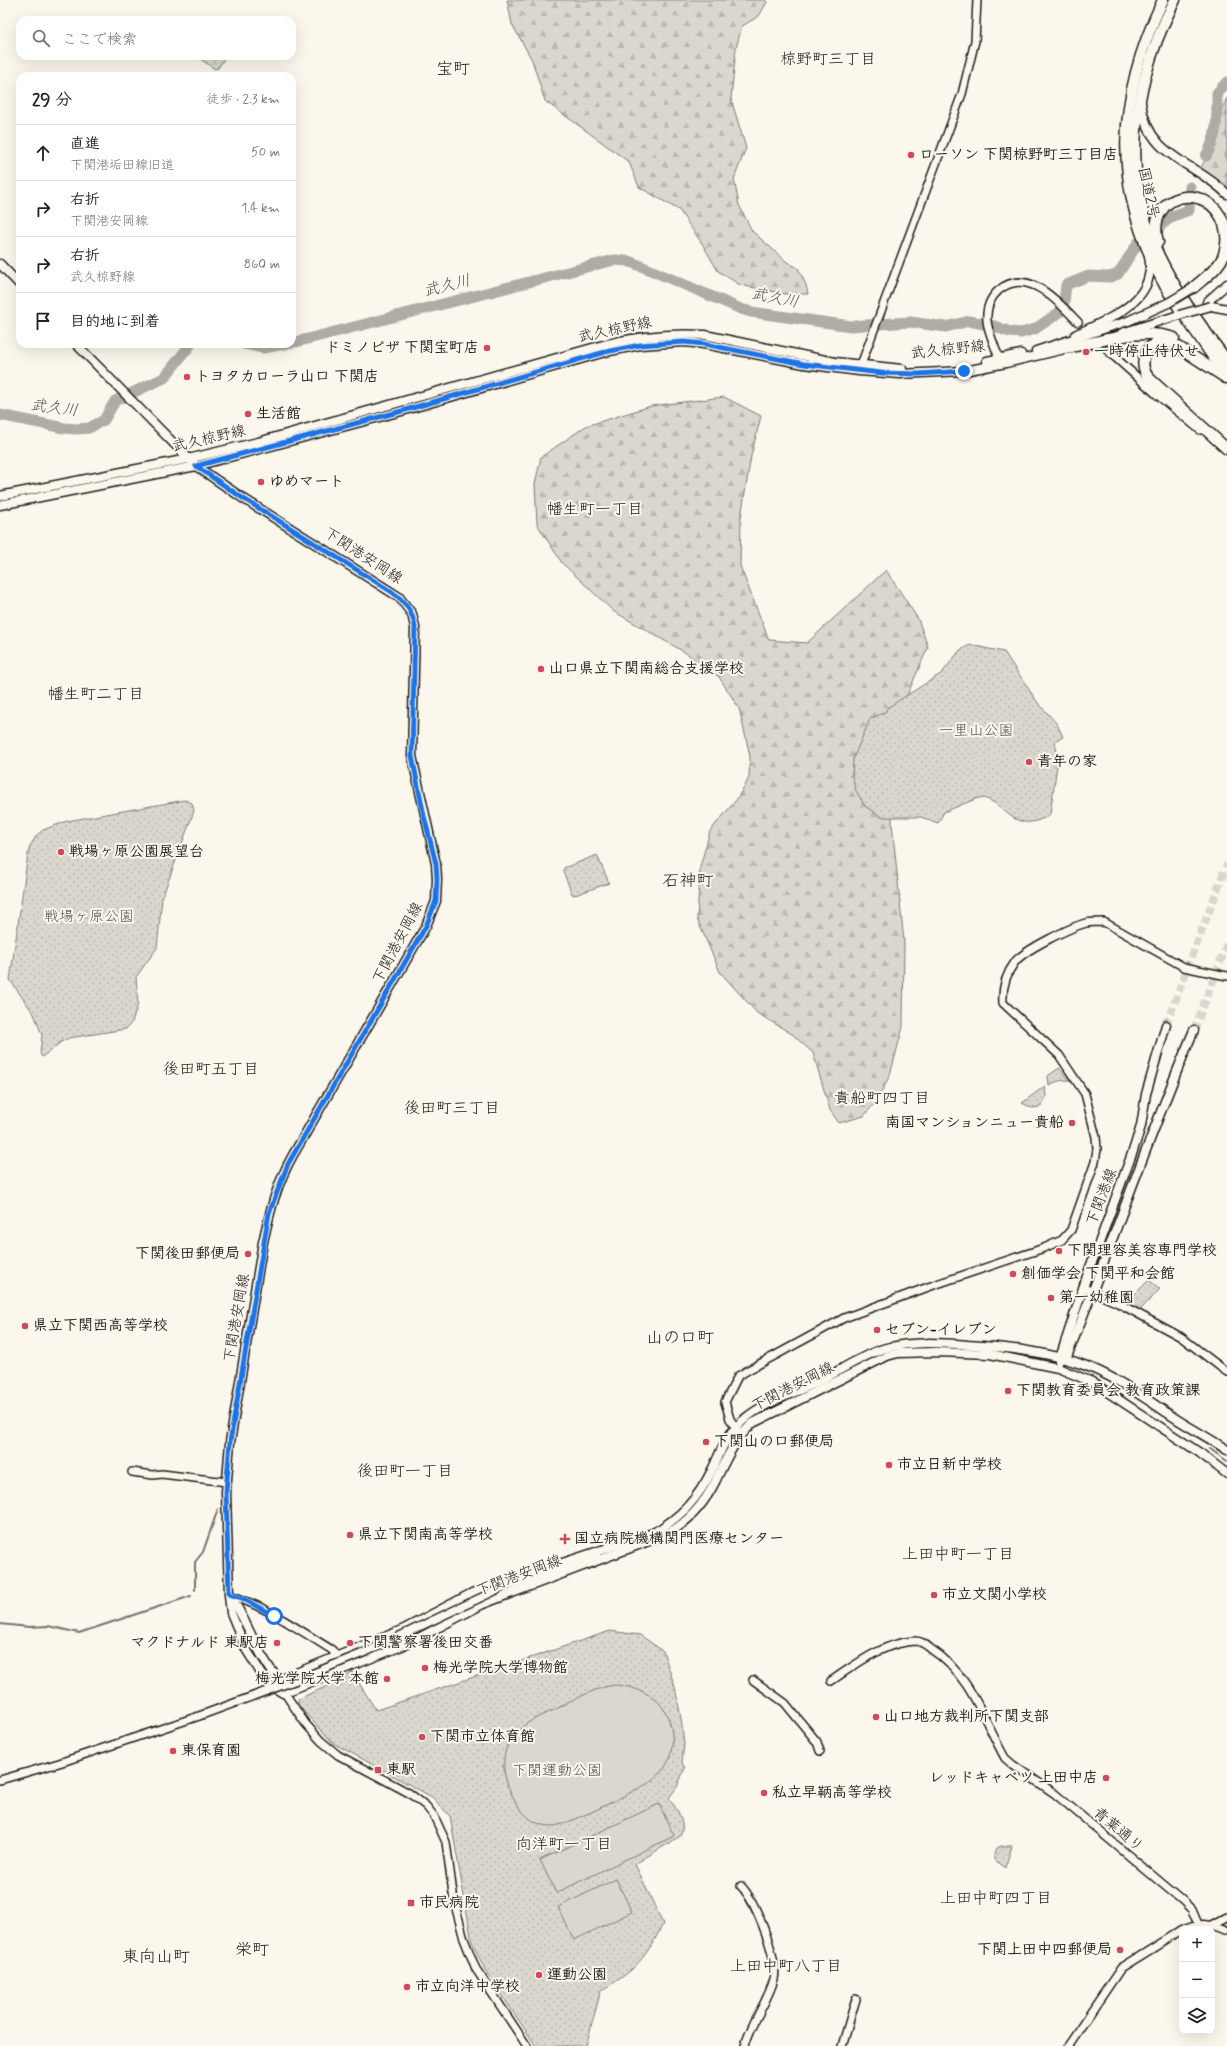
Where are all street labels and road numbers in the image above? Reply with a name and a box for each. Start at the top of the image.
street label: 国道2号 [1133,165,1163,221]
street label: 武久椋野線 [576,312,654,348]
street label: 武久椋野線 [910,336,986,364]
street label: 武久椋野線 [170,421,248,457]
street label: 下関港安岡線 [320,523,406,589]
street label: 下関港安岡線 [368,899,428,987]
street label: 下関港線 [1082,1165,1122,1229]
street label: 下関港安岡線 [219,1272,255,1364]
street label: 下関港安岡線 [748,1358,838,1416]
street label: 下関港安岡線 [473,1551,565,1601]
street label: 青葉通り [1089,1803,1147,1857]

